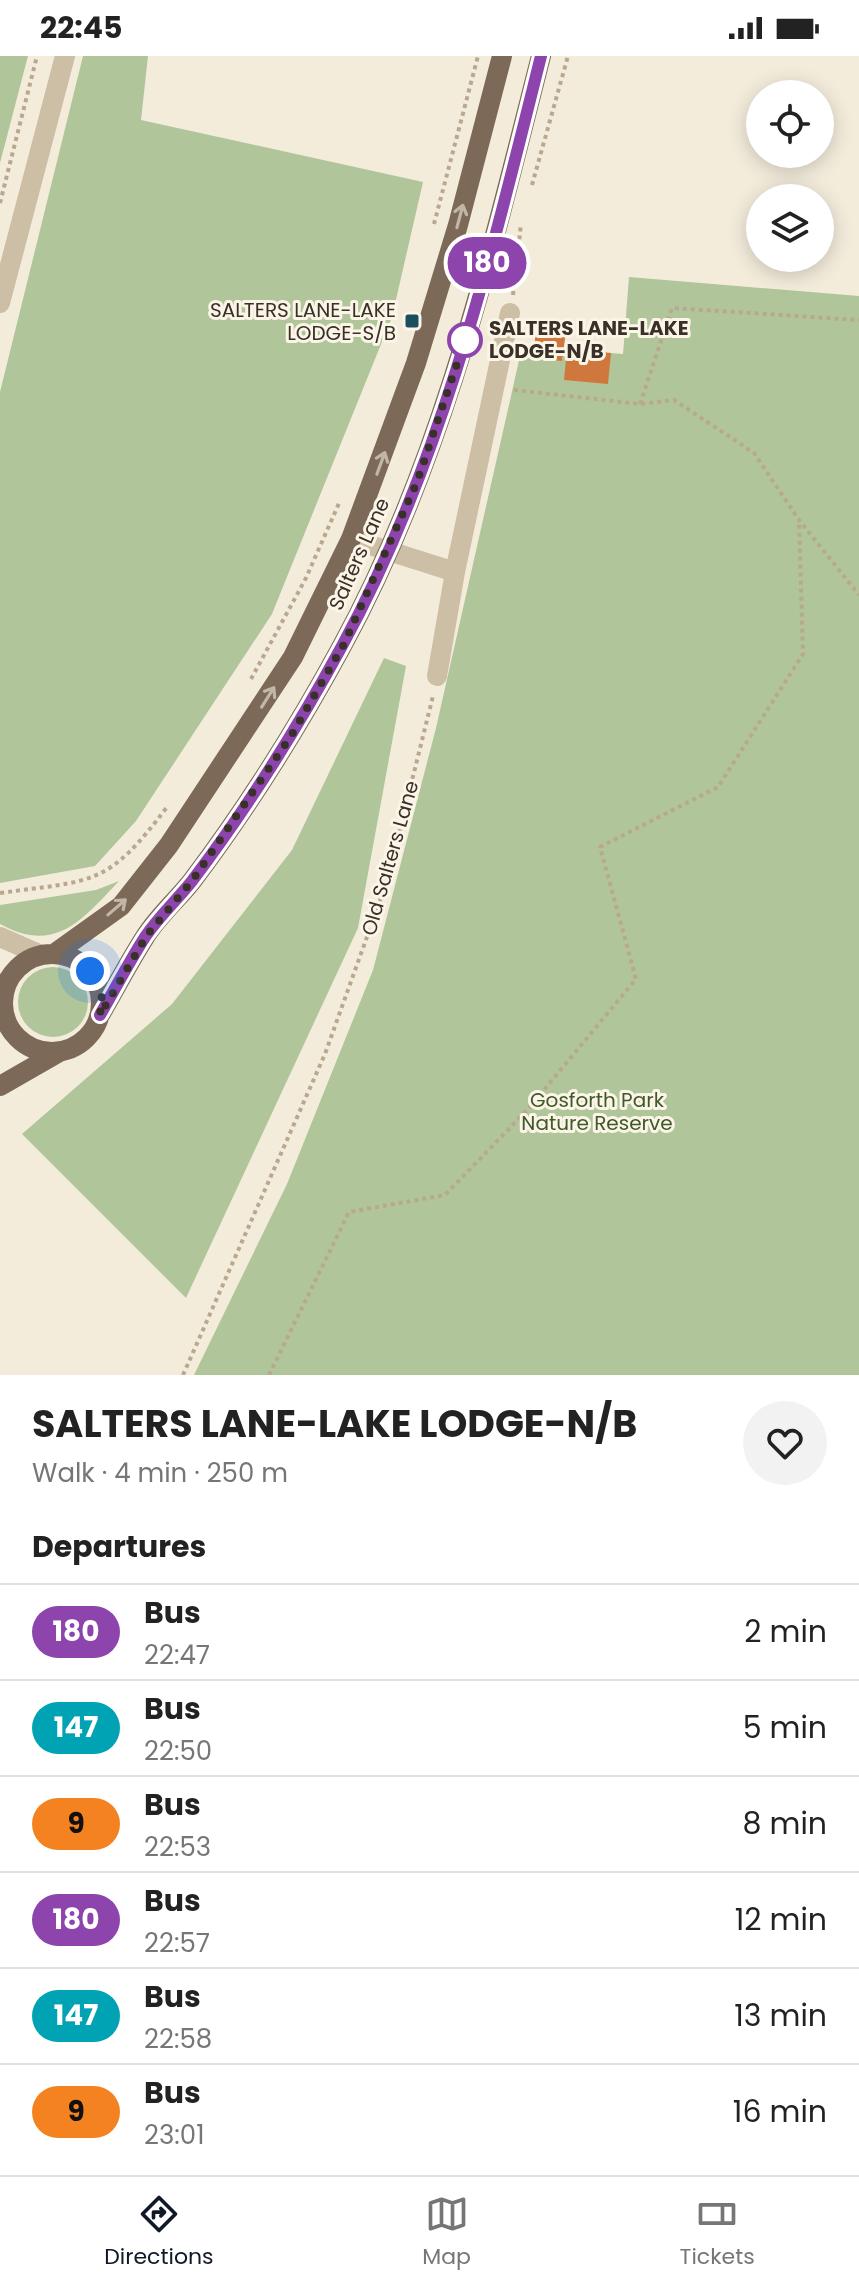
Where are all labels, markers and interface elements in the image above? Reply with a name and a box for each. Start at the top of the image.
text: 22:45 [40,6,123,49]
map controls [746,80,834,272]
button: locate [746,80,834,168]
button: layers [746,184,834,272]
one-way arrow [454,203,469,229]
line badge: 180 [441,237,533,289]
text: 180 [464,243,510,282]
place label: SALTERS LANE-LAKE LODGE-S/B [210,296,396,347]
marker: SALTERS LANE-LAKE LODGE-S/B [403,312,421,330]
place label: SALTERS LANE-LAKE LODGE-N/B [489,314,689,365]
marker: SALTERS LANE-LAKE LODGE-N/B [448,323,482,357]
one-way arrow [374,451,389,476]
street label: Salters Lane [322,493,396,615]
one-way arrow [260,686,276,709]
street label: Old Salters Lane [354,777,426,939]
one-way arrow [106,899,126,917]
your location [70,951,110,991]
park label: Gosforth Park Nature Reserve [521,1086,673,1137]
text: SALTERS LANE-LAKE LODGE-N/B [32,1397,637,1450]
button: heart [743,1401,827,1485]
text: Walk · 4 min · 250 m [32,1455,288,1491]
text: Departures [32,1525,206,1568]
text: Bus [144,1591,201,1634]
text: 2 min [744,1610,827,1653]
text: 180 [53,1612,99,1651]
text: 22:47 [144,1637,210,1673]
text: Bus [144,1687,201,1730]
text: 5 min [743,1706,827,1749]
text: 147 [54,1708,98,1747]
text: 22:50 [144,1733,212,1769]
text: Bus [144,1783,201,1826]
text: 8 min [743,1802,827,1845]
text: 9 [67,1804,85,1843]
text: 22:53 [144,1829,211,1865]
text: Bus [144,1879,201,1922]
text: 12 min [735,1898,827,1941]
text: 180 [53,1900,99,1939]
text: 22:57 [144,1925,210,1961]
text: Bus [144,1975,201,2018]
text: 13 min [734,1994,827,2037]
text: 147 [54,1996,98,2035]
text: 22:58 [144,2021,212,2057]
text: Bus [144,2071,201,2114]
text: 16 min [733,2090,827,2133]
text: 9 [67,2092,85,2131]
text: 23:01 [144,2117,204,2153]
tab: Directions [104,2192,214,2273]
tab: Map [422,2192,471,2273]
tab: Tickets [680,2192,755,2273]

